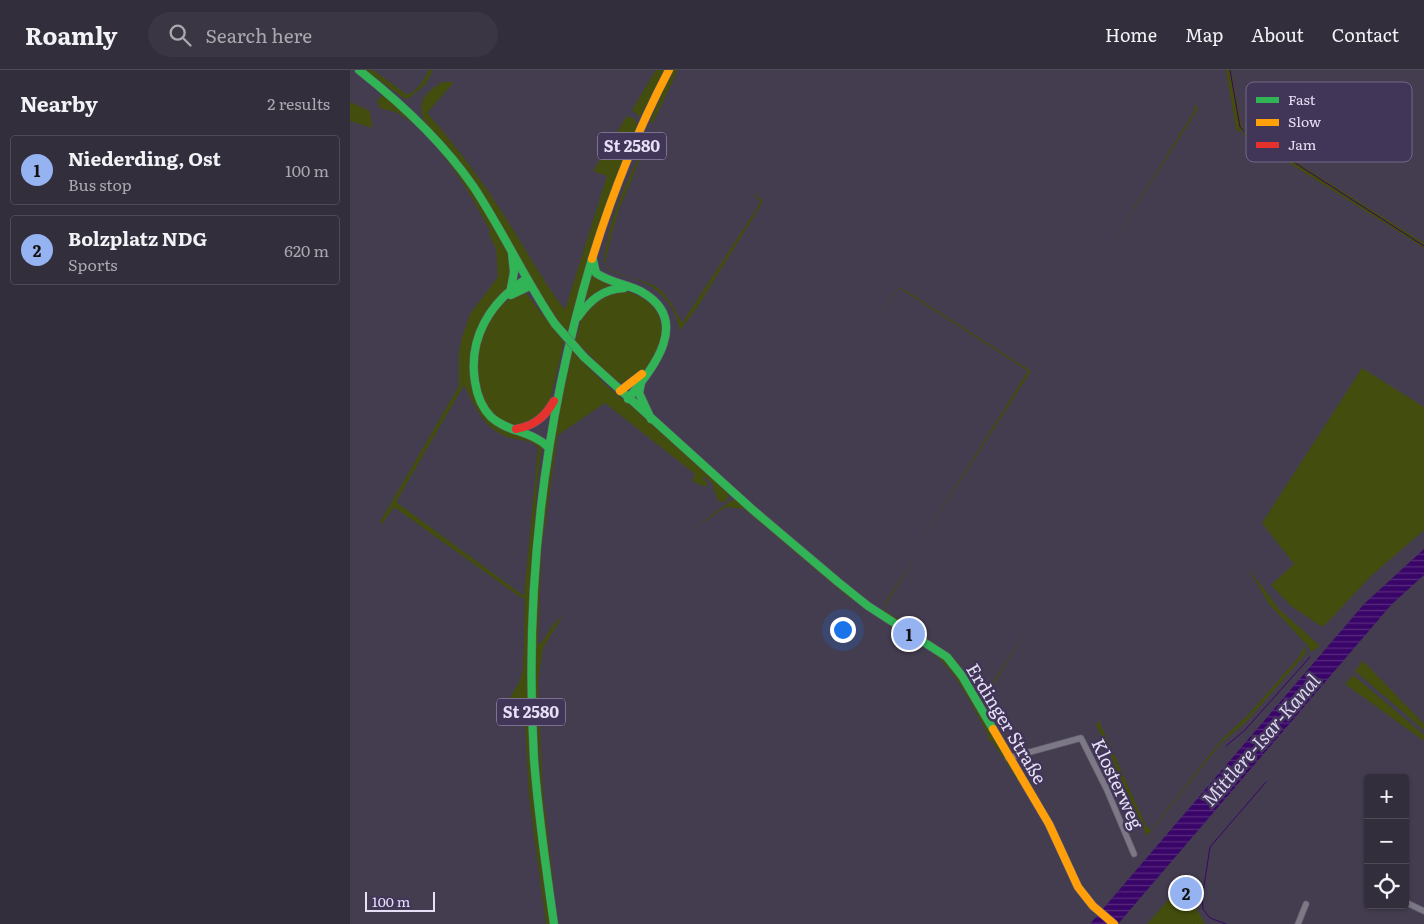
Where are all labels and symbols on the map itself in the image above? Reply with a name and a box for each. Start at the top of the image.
legend [1246,82,1412,162]
text: Fast [1288,89,1316,109]
text: Slow [1288,111,1321,131]
road number: St 2580 [598,132,666,160]
text: Jam [1288,134,1317,154]
pin: 1 [893,615,925,653]
your location [830,617,856,643]
street label: Erdinger Straße [960,658,1054,789]
water label: Mittlere-Isar-Kanal [1195,666,1326,812]
road number: St 2580 [497,698,565,726]
street label: Klosterweg [1086,734,1152,834]
pin: 2 [1170,874,1202,912]
scale bar [365,889,435,912]

